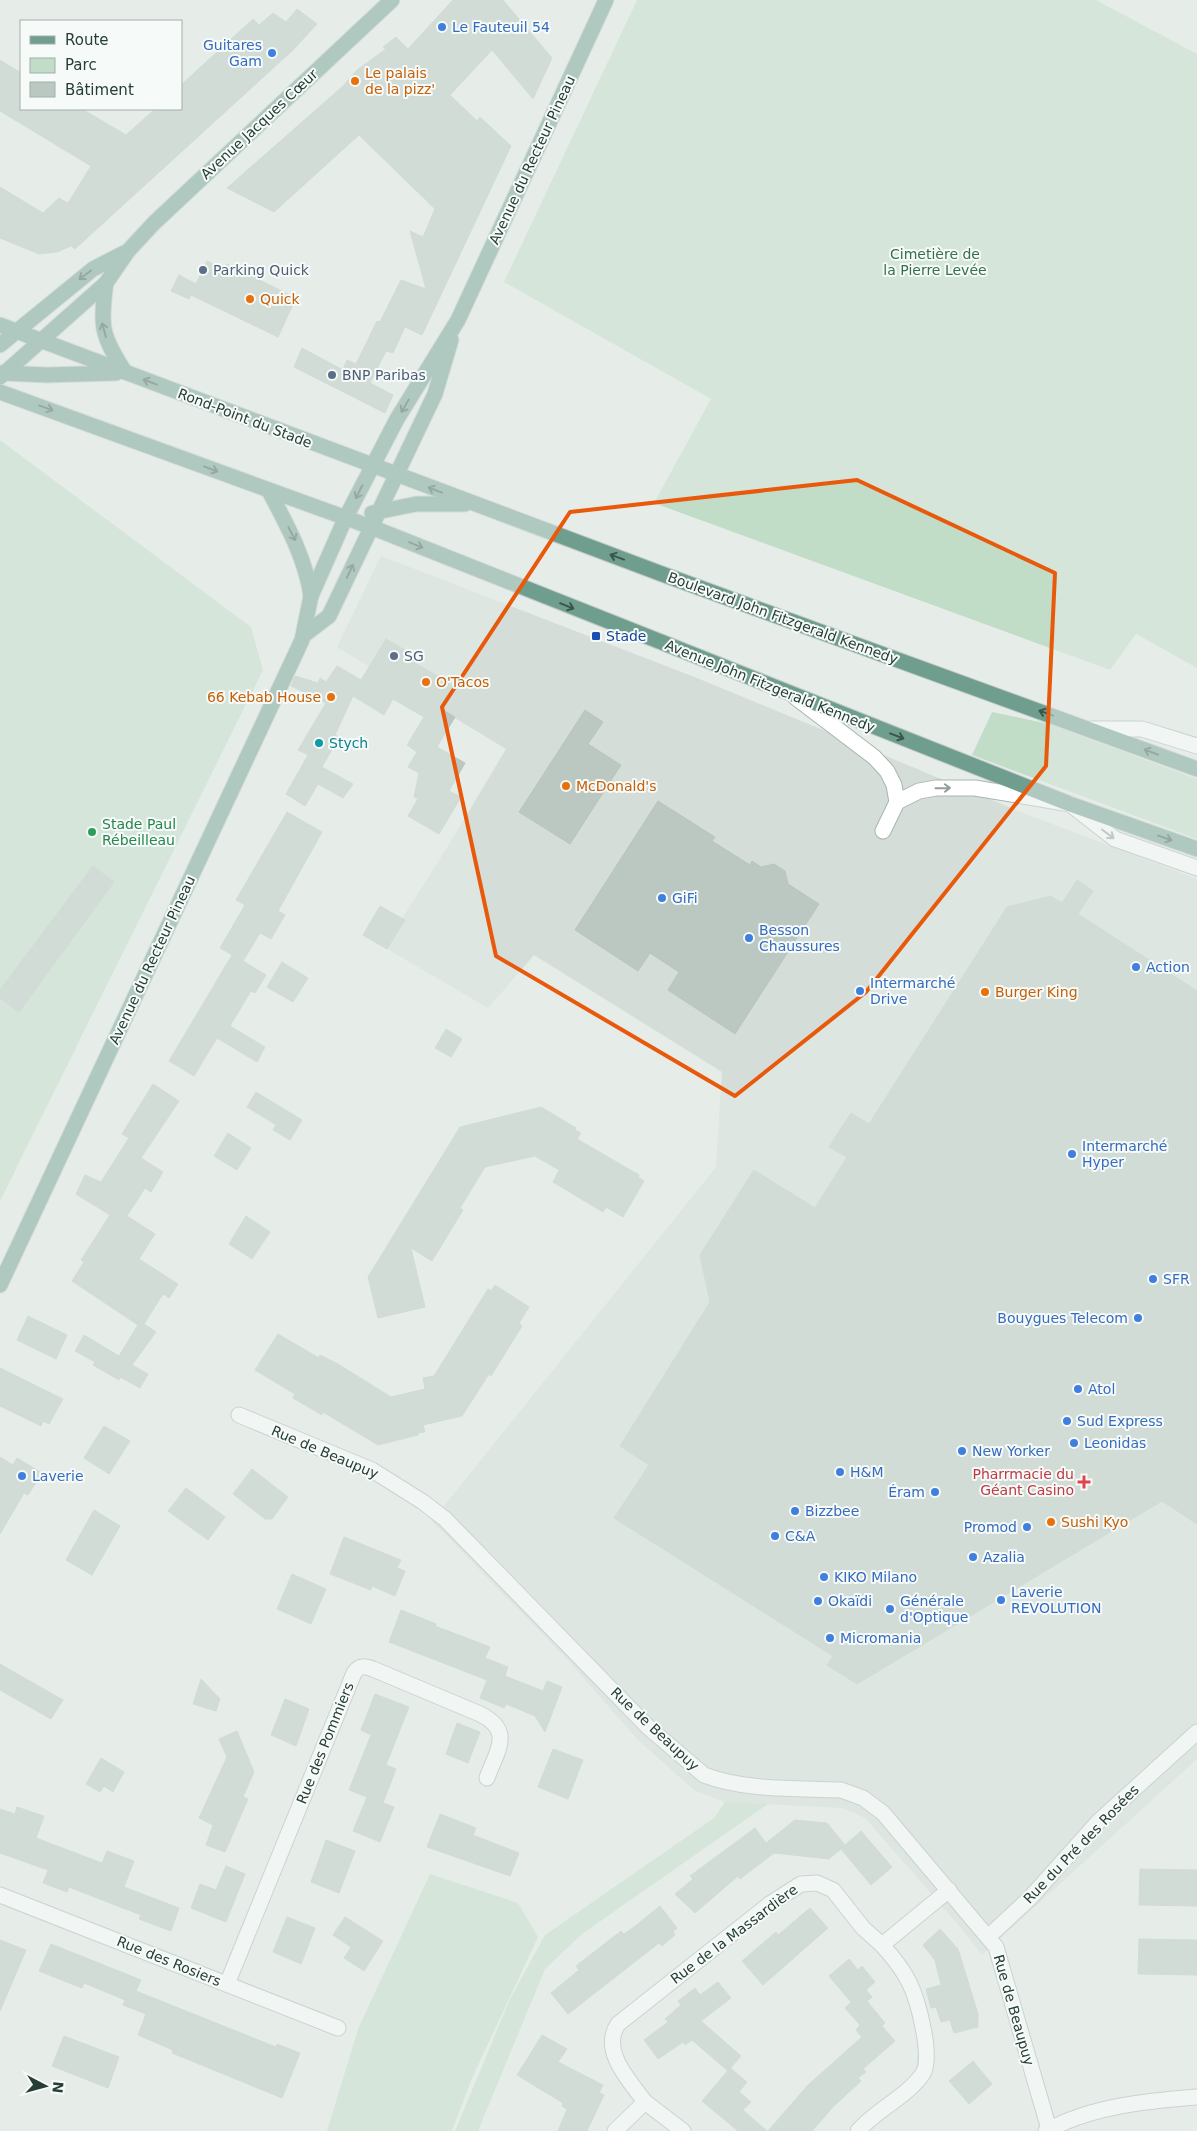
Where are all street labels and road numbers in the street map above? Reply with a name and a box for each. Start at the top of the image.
street label: Avenue Jacques Cœur [197,66,321,182]
street label: Avenue du Recteur Pineau [486,73,578,247]
street label: Rond-Point du Stade [176,385,314,451]
street label: Boulevard John Fitzgerald Kennedy [666,569,900,667]
street label: Avenue John Fitzgerald Kennedy [663,636,877,736]
street label: Avenue du Recteur Pineau [106,873,198,1047]
street label: Rue de Beaupuy [269,1422,381,1482]
street label: Rue des Pommiers [293,1680,357,1806]
street label: Rue de Beaupuy [608,1684,702,1774]
street label: Rue du Pré des Rosées [1020,1781,1142,1907]
street label: Rue de la Massardière [667,1881,801,1987]
street label: Rue des Rosiers [115,1933,223,1989]
street label: Rue de Beaupuy [991,1953,1037,2067]

